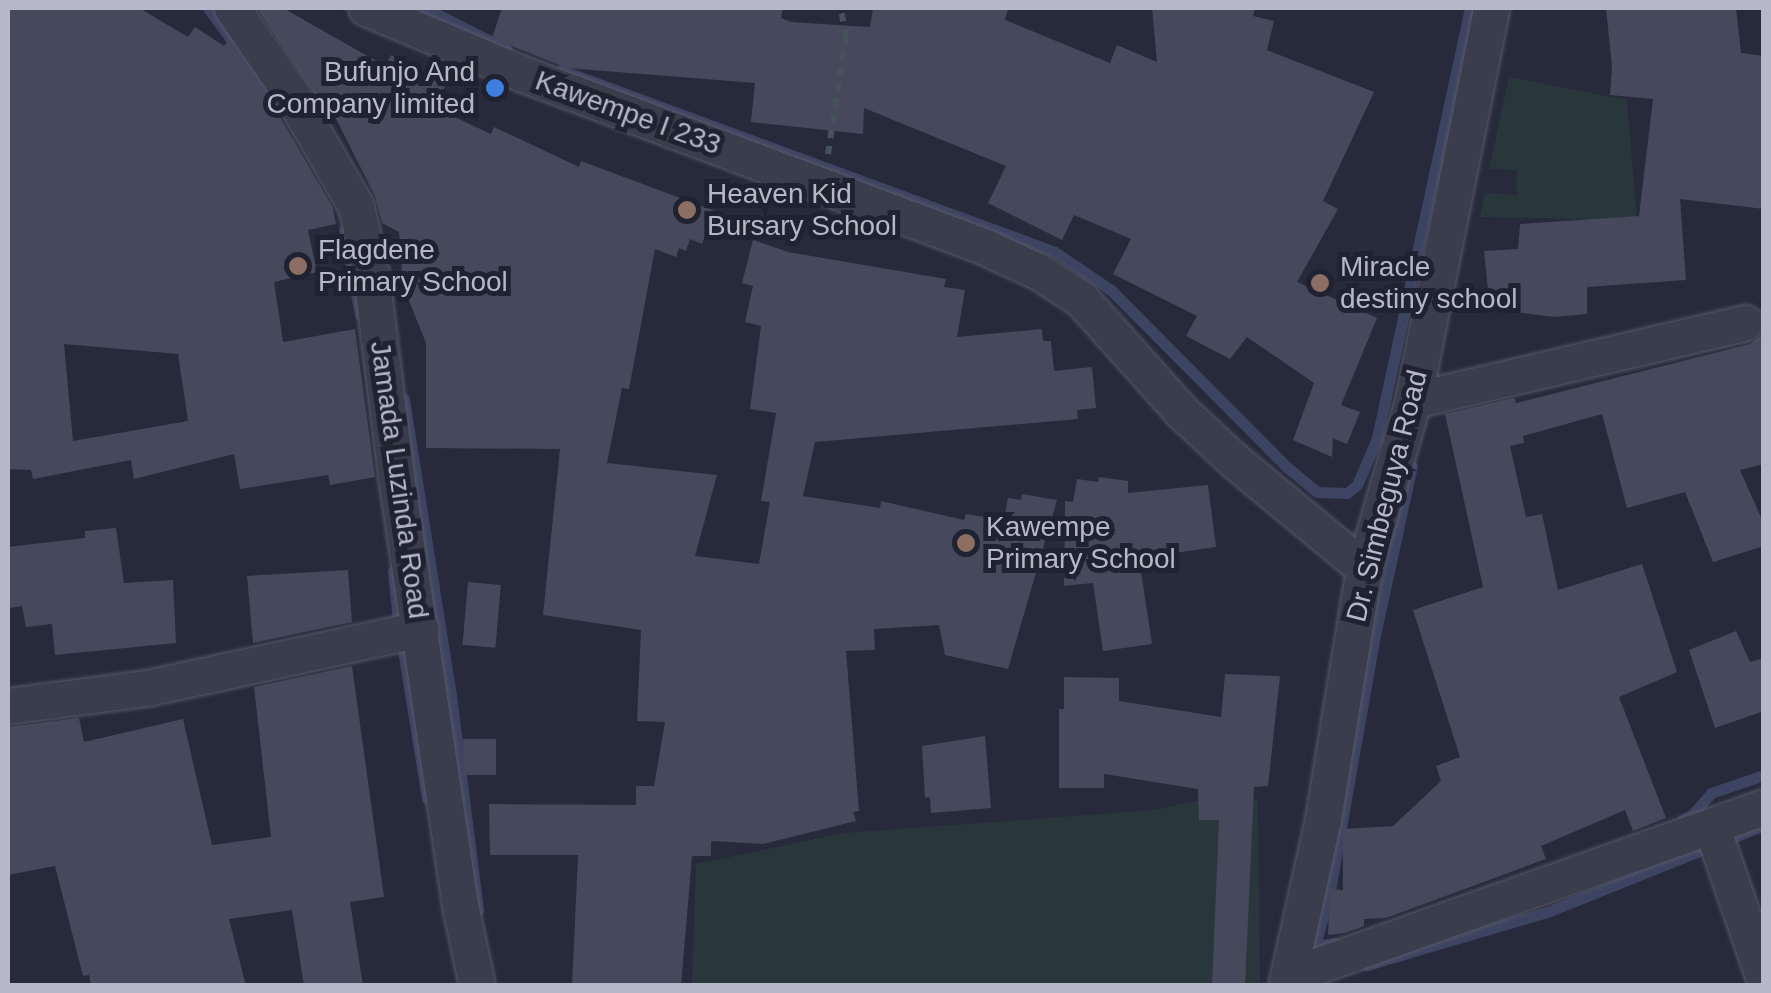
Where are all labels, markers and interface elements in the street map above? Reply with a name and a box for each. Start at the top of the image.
place label: Bufunjo And Company limited [266,55,475,121]
street label: Kawempe I 233 [531,64,725,162]
marker: Bufunjo And Company limited [484,77,506,99]
place label: Heaven Kid Bursary School [707,177,897,243]
marker: Heaven Kid Bursary School [676,199,698,221]
place label: Flagdene Primary School [318,233,508,299]
place label: Miracle destiny school [1340,250,1517,316]
marker: Flagdene Primary School [287,255,309,277]
marker: Miracle destiny school [1309,272,1331,294]
street label: Jamada Luzinda Road [363,339,435,621]
street label: Dr. Simbeguya Road [1339,367,1435,625]
place label: Kawempe Primary School [986,510,1176,576]
marker: Kawempe Primary School [955,532,977,554]

